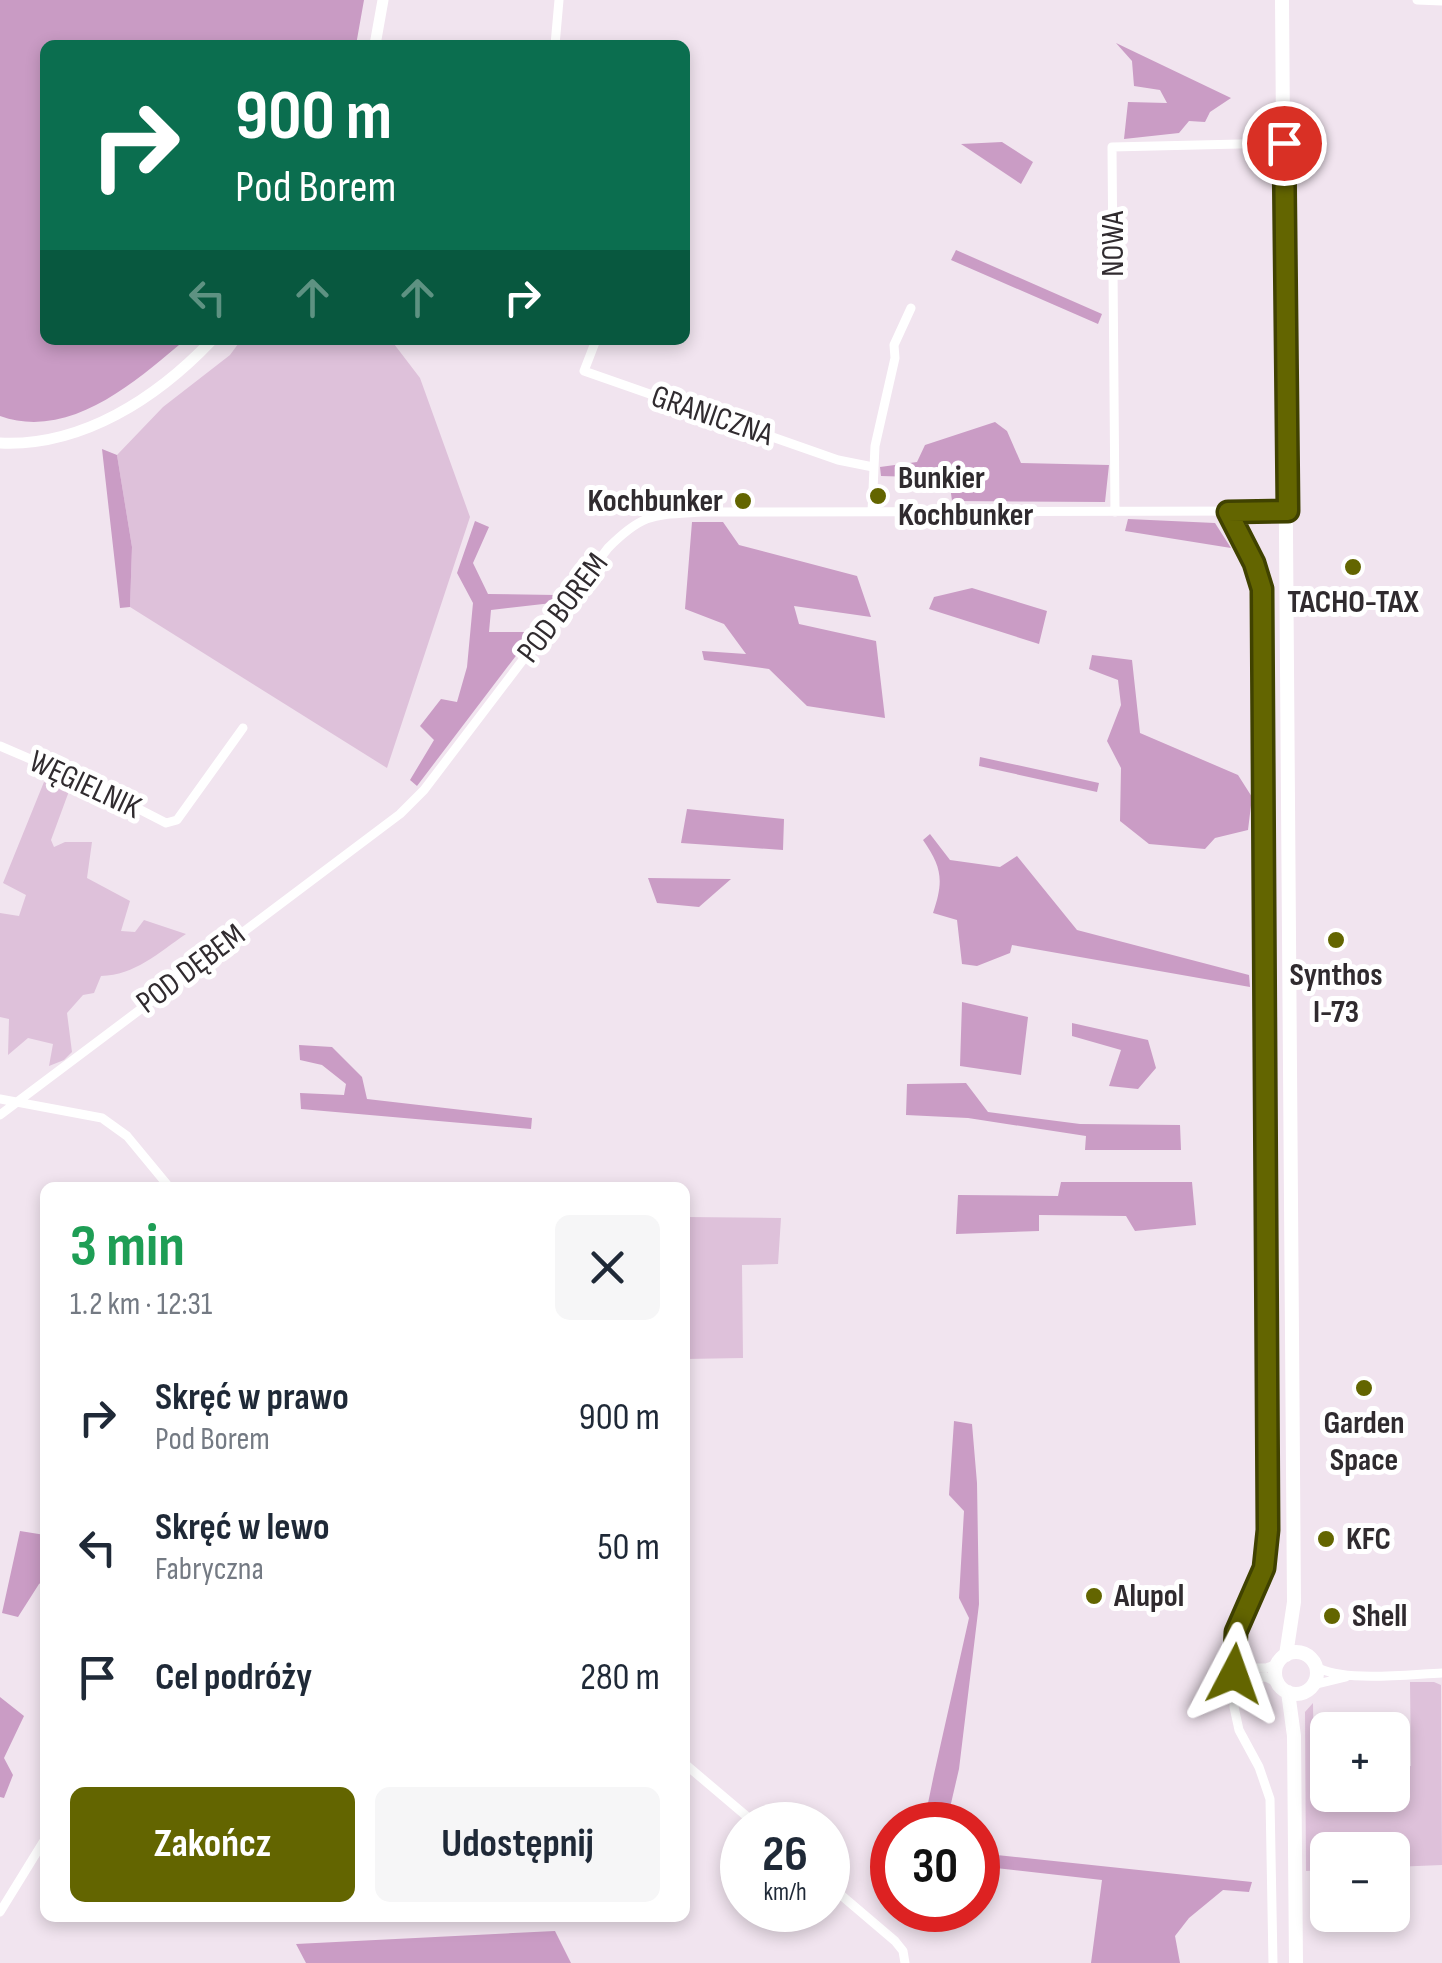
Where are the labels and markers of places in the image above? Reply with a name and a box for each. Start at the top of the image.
pin [1242,101,1327,186]
place label: Bunkier Kochbunker [898,459,1034,535]
place label: Kochbunker [588,482,723,521]
marker: Bunkier Kochbunker [867,485,889,507]
marker: Kochbunker [732,490,754,512]
marker: TACHO-TAX [1342,556,1364,578]
place label: TACHO-TAX [1287,583,1419,622]
marker: Synthos I-73 [1325,929,1347,951]
place label: Synthos I-73 [1289,956,1383,1032]
marker: Garden Space [1353,1377,1375,1399]
place label: Garden Space [1323,1404,1405,1480]
place label: KFC [1346,1520,1391,1559]
marker: KFC [1315,1528,1337,1550]
place label: Alupol [1113,1577,1184,1616]
marker: Alupol [1083,1585,1105,1607]
place label: Shell [1352,1597,1407,1636]
marker: Shell [1321,1605,1343,1627]

